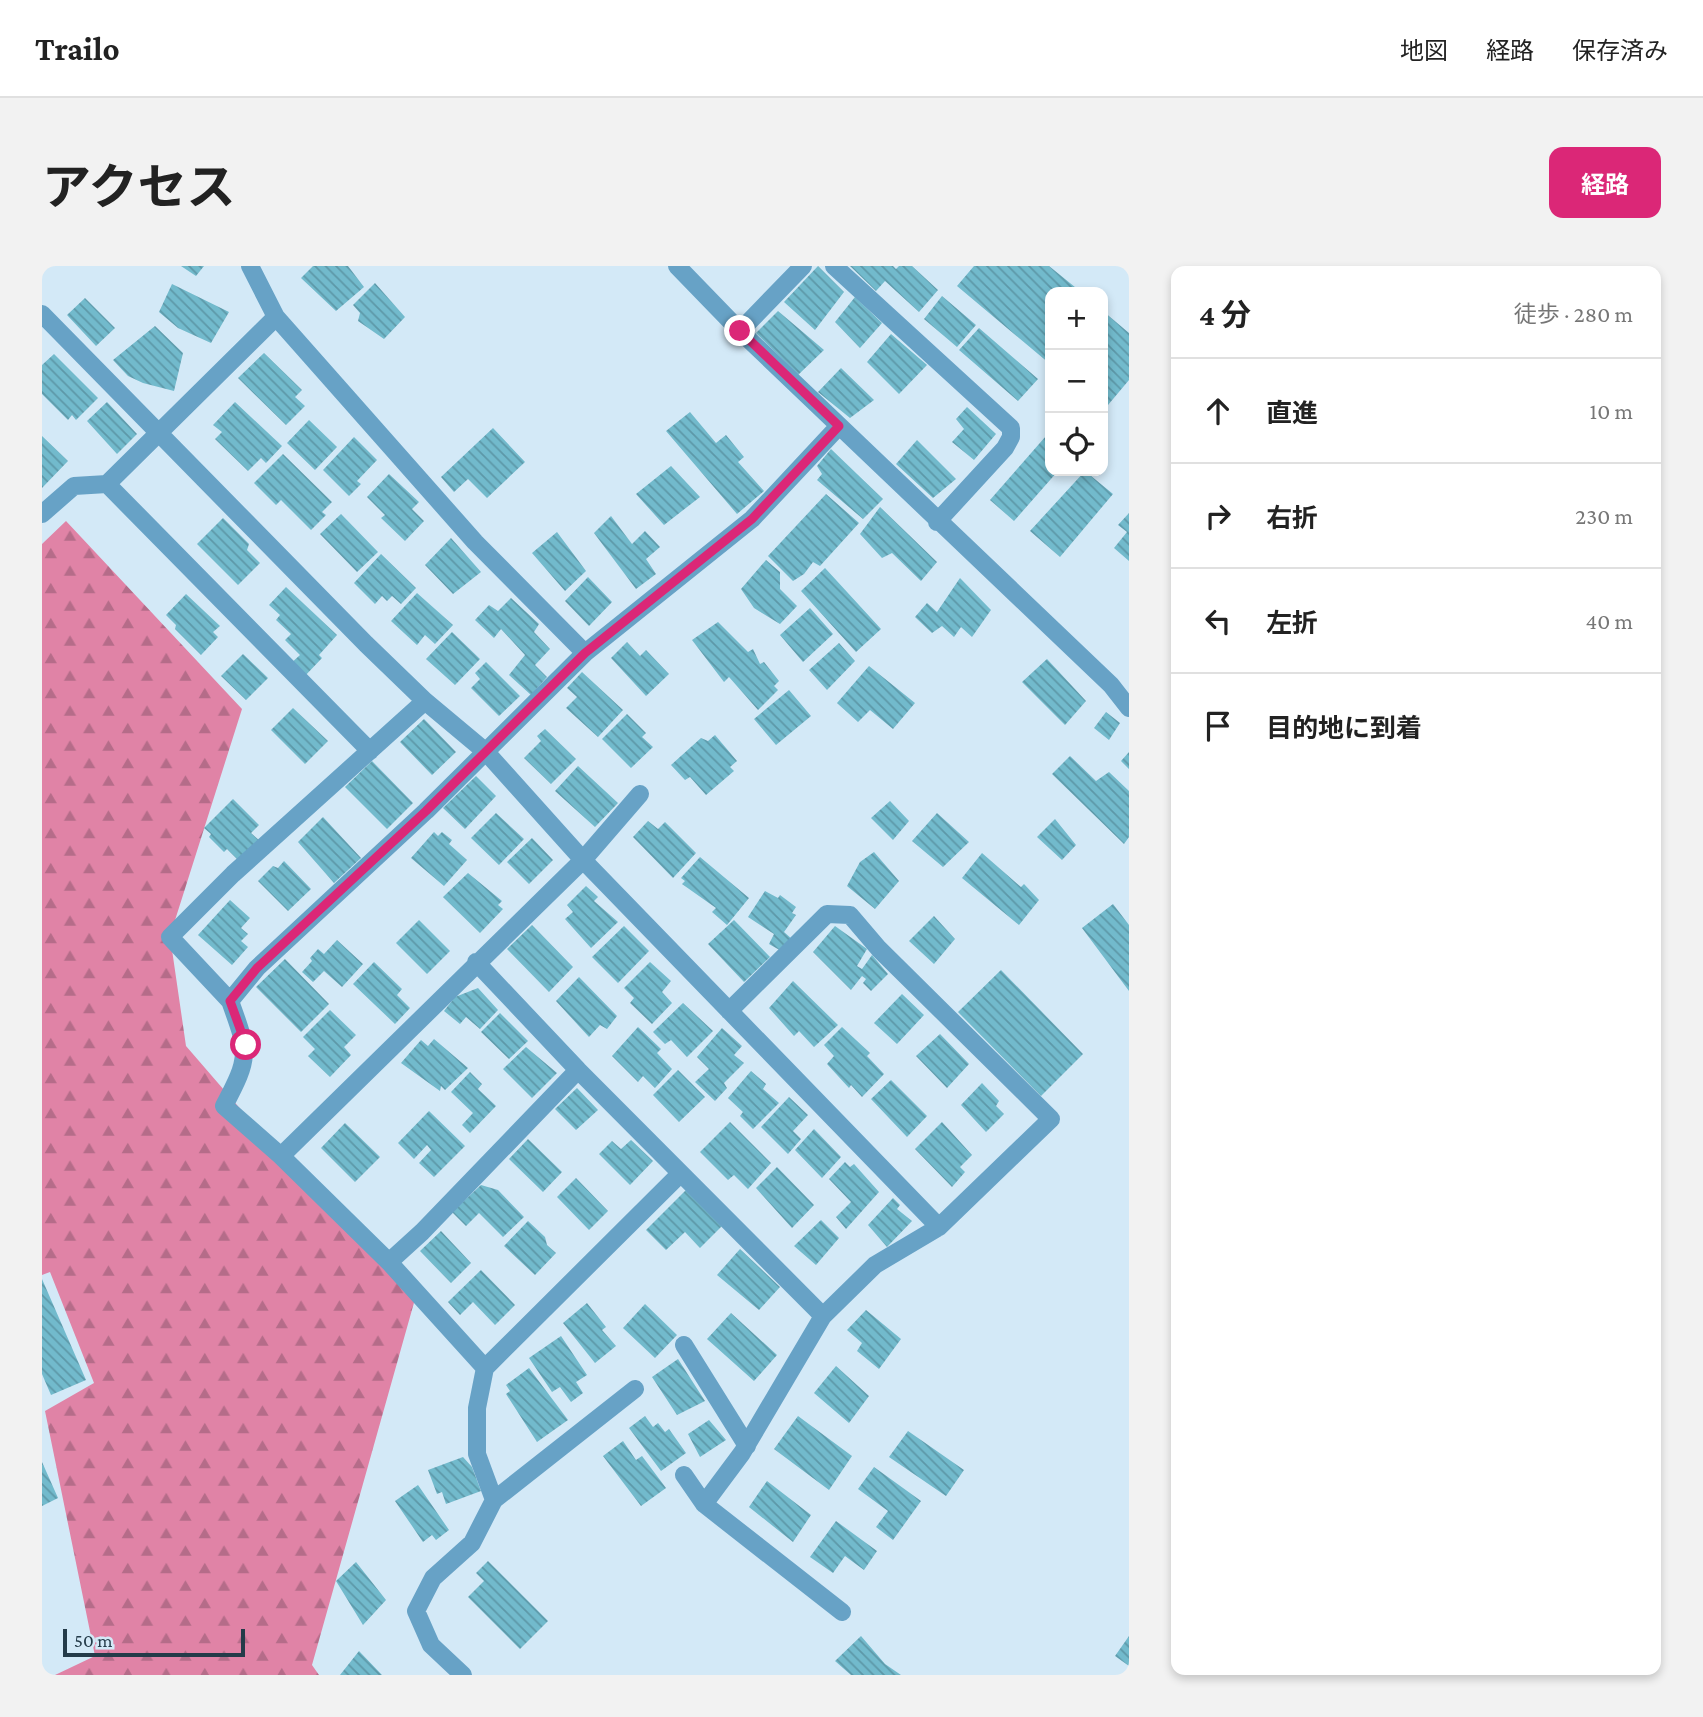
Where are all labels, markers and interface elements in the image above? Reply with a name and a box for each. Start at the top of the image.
text: Trailo [35,30,120,67]
text: 地図 [1400,37,1448,64]
text: 経路 [1486,37,1534,64]
text: 保存済み [1572,37,1668,64]
button: 経路 [1549,147,1661,218]
text: アクセス [42,160,236,215]
map controls [1045,287,1108,476]
button: + [1045,287,1108,350]
text: 4 分 [1199,298,1251,331]
text: 徒歩 · 280 m [1514,301,1633,327]
route end [724,315,755,346]
button: − [1045,350,1108,413]
icon: ahead [1199,392,1237,430]
text: 10 m [1590,398,1633,424]
text: 直進 [1266,399,1318,428]
button: locate [1045,413,1108,476]
icon: right [1199,497,1237,535]
text: 230 m [1575,503,1633,529]
text: 右折 [1266,504,1318,533]
icon: left [1199,602,1237,640]
text: 40 m [1585,608,1633,634]
text: 左折 [1266,609,1318,638]
icon: arrive [1199,707,1237,745]
text: 目的地に到着 [1266,714,1422,743]
route start [230,1029,261,1060]
scale bar [63,1626,245,1658]
text: 50 m [74,1630,113,1651]

